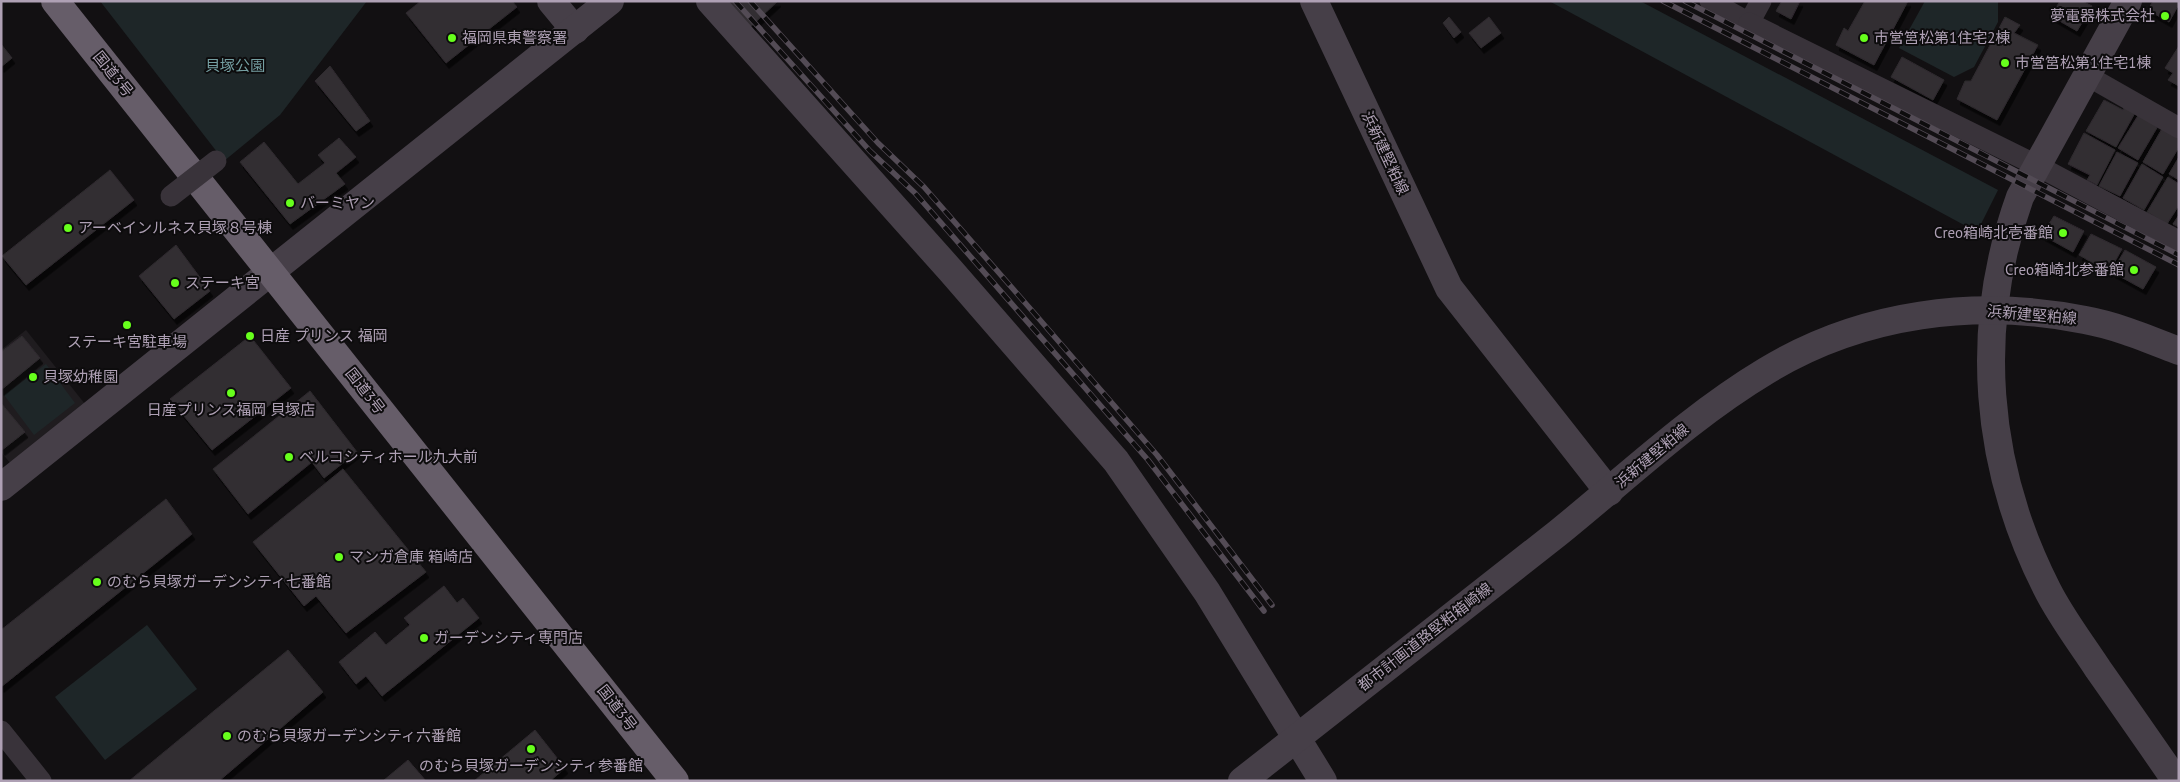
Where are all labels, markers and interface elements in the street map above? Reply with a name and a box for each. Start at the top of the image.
place label: 夢電器株式会社 [2050,6,2155,25]
marker: 夢電器株式会社 [2159,10,2171,22]
place label: 福岡県東警察署 [462,28,567,47]
place label: 市営筥松第1住宅2棟 [1874,28,2010,47]
marker: 福岡県東警察署 [446,32,458,44]
marker: 市営筥松第1住宅2棟 [1858,32,1870,44]
street label: 国道3号 [89,47,138,100]
place label: 市営筥松第1住宅1棟 [2015,53,2151,72]
park label: 貝塚公園 [205,56,265,75]
marker: 市営筥松第1住宅1棟 [1999,57,2011,69]
street label: 浜新建堅粕線 [1358,108,1413,198]
place label: バーミヤン [300,193,375,212]
marker: バーミヤン [284,197,296,209]
place label: アーベインルネス貝塚８号棟 [78,218,272,237]
marker: アーベインルネス貝塚８号棟 [62,222,74,234]
place label: Creo箱崎北壱番館 [1934,223,2053,242]
marker: Creo箱崎北壱番館 [2057,227,2069,239]
place label: Creo箱崎北参番館 [2005,260,2124,279]
marker: Creo箱崎北参番館 [2128,264,2140,276]
place label: ステーキ宮 [185,273,260,292]
marker: ステーキ宮 [169,277,181,289]
street label: 浜新建堅粕線 [1986,301,2078,328]
marker: ステーキ宮駐車場 [121,319,133,331]
place label: 日産 プリンス 福岡 [260,326,388,345]
marker: 日産 プリンス 福岡 [244,330,256,342]
place label: ステーキ宮駐車場 [67,332,187,351]
street label: 国道3号 [342,364,389,417]
place label: 貝塚幼稚園 [43,367,118,386]
marker: 貝塚幼稚園 [27,371,39,383]
marker: 日産プリンス福岡 貝塚店 [225,387,237,399]
place label: 日産プリンス福岡 貝塚店 [147,400,315,419]
street label: 浜新建堅粕線 [1611,419,1692,492]
place label: ベルコシティホール九大前 [299,447,478,466]
marker: ベルコシティホール九大前 [283,451,295,463]
place label: マンガ倉庫 箱崎店 [349,547,473,566]
marker: マンガ倉庫 箱崎店 [333,551,345,563]
place label: のむら貝塚ガーデンシティ七番館 [107,572,331,591]
marker: のむら貝塚ガーデンシティ七番館 [91,576,103,588]
street label: 都市計画道路堅粕箱崎線 [1354,578,1496,695]
place label: ガーデンシティ専門店 [434,628,583,647]
marker: ガーデンシティ専門店 [418,632,430,644]
street label: 国道3号 [594,681,641,734]
place label: のむら貝塚ガーデンシティ六番館 [237,726,461,745]
marker: のむら貝塚ガーデンシティ六番館 [221,730,233,742]
marker: のむら貝塚ガーデンシティ参番館 [525,743,537,755]
place label: のむら貝塚ガーデンシティ参番館 [419,756,643,775]

